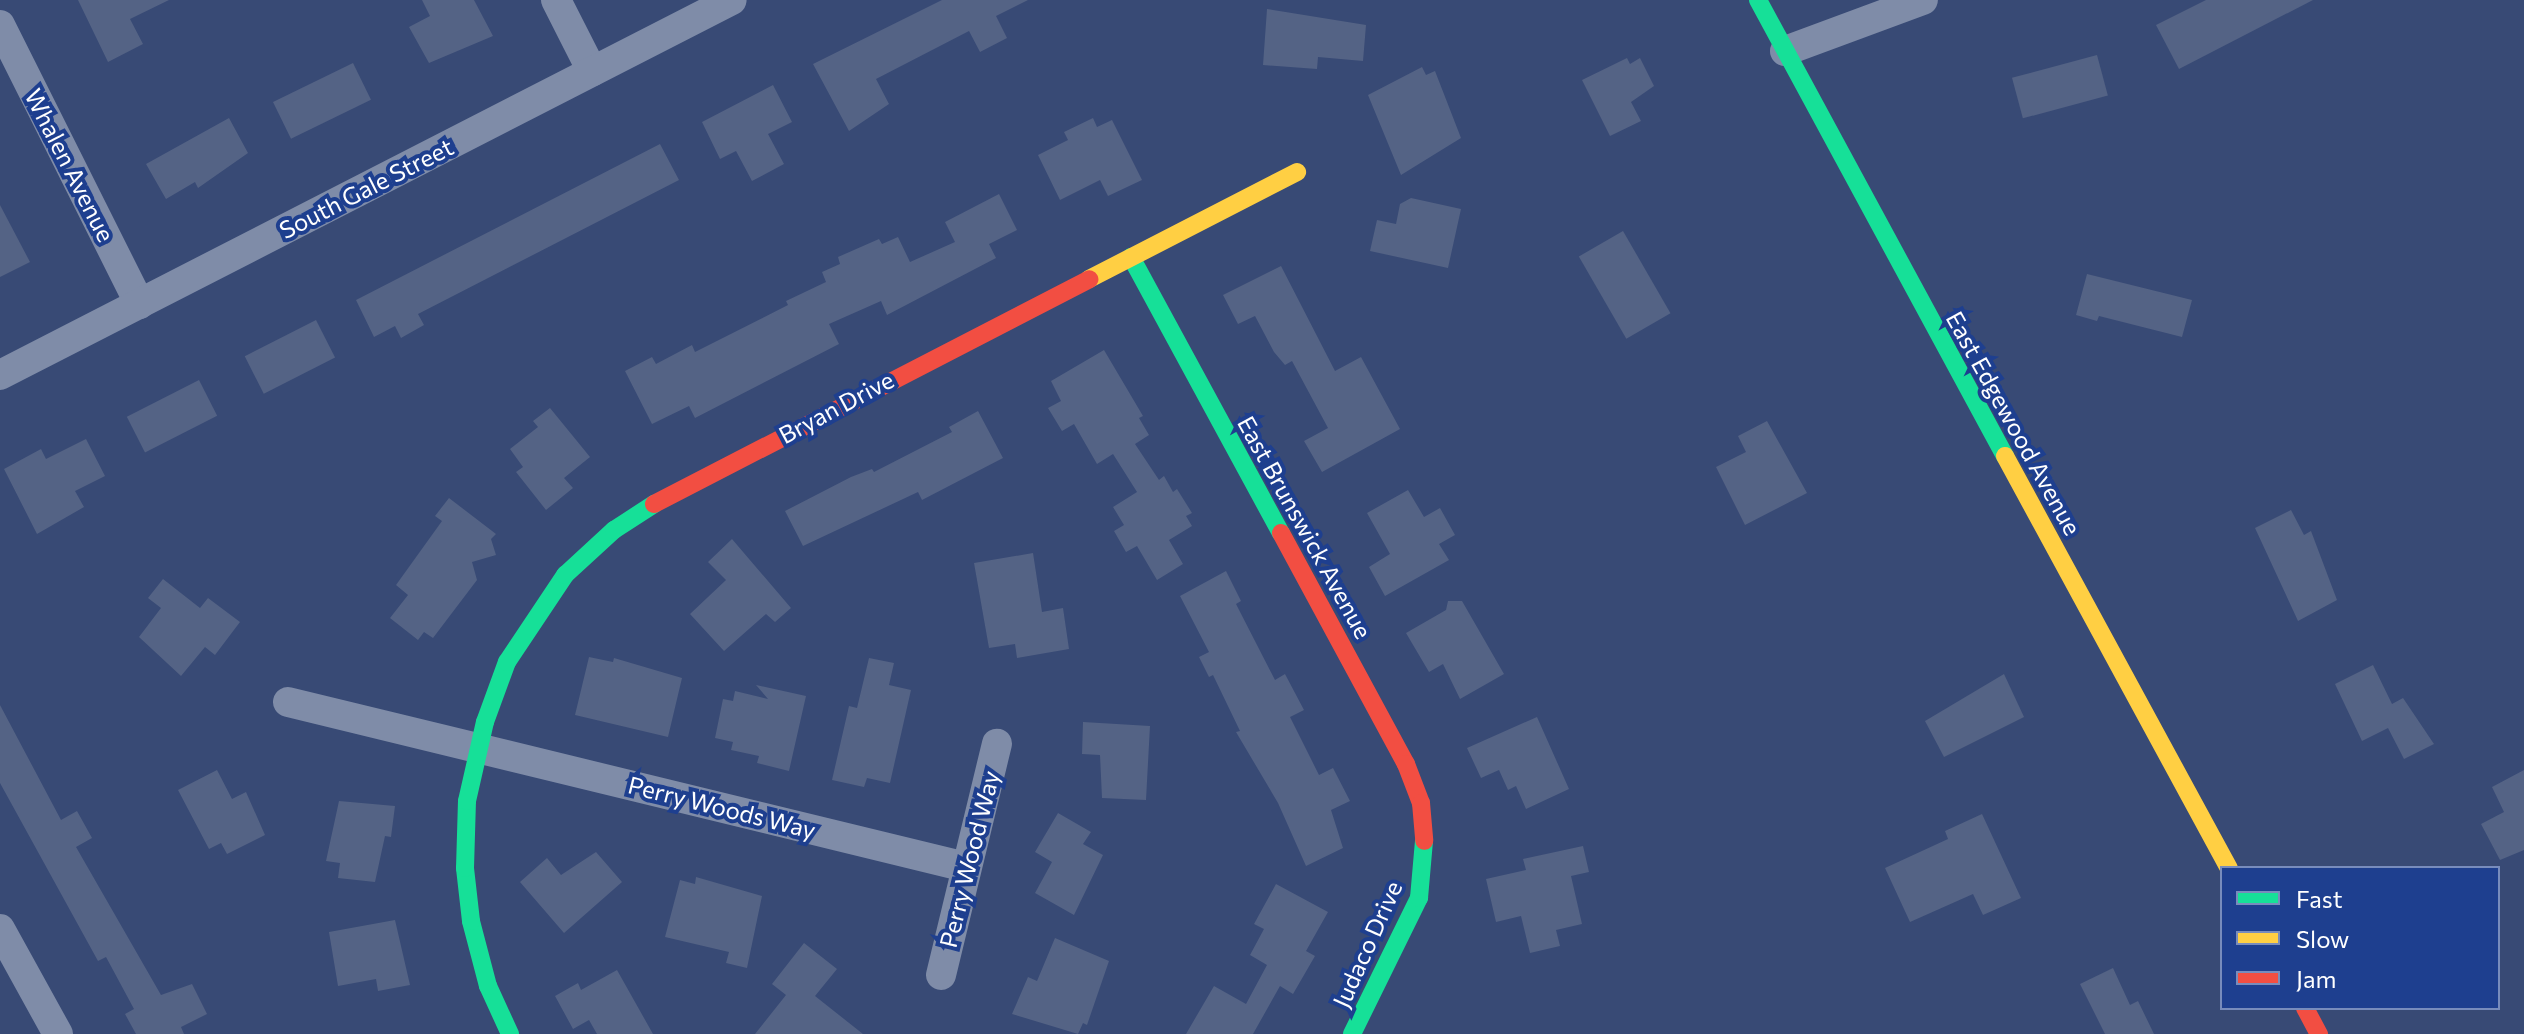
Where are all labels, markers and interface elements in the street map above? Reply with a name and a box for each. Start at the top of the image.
street label: Whalen Avenue [19,84,121,246]
street label: South Gale Street [274,132,458,244]
street label: East Edgewood Avenue [1941,306,2087,540]
street label: Bryan Drive [774,365,898,449]
street label: East Brunswick Avenue [1232,411,1378,643]
street label: Perry Wood Way [933,768,1005,950]
street label: Perry Woods Way [625,770,819,844]
legend [2220,866,2500,1010]
street label: Judaco Drive [1326,876,1408,1012]
text: Fast [2296,884,2343,913]
text: Slow [2296,924,2349,953]
text: Jam [2296,964,2336,993]

